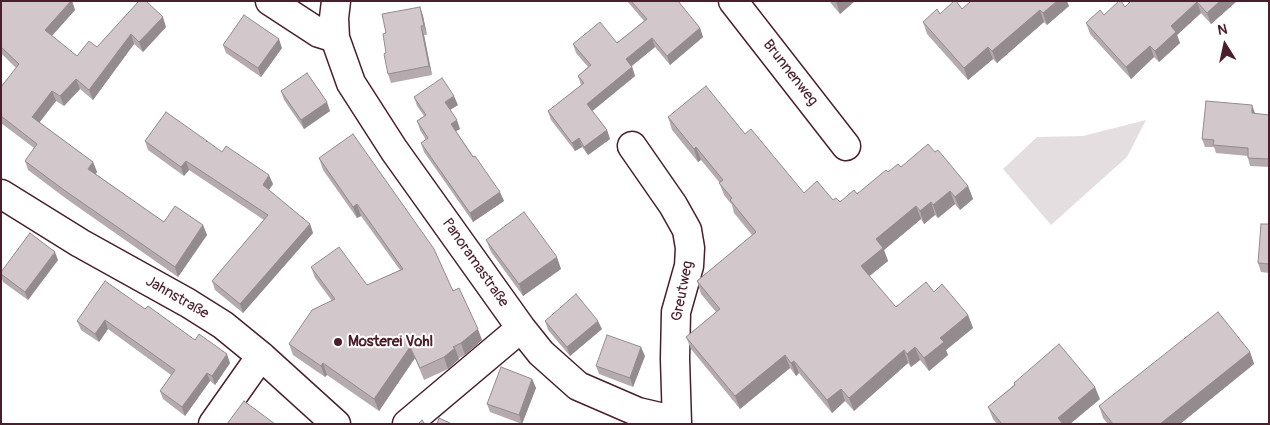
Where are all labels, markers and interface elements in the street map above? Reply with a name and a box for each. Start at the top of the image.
north arrow [1200,20,1250,70]
text: N [1216,21,1228,39]
street label: Brunnenweg [759,36,821,110]
street label: Panoramastraße [438,215,512,311]
street label: Greutweg [668,259,698,323]
street label: Jahnstraße [142,273,212,323]
place label: Mosterei Vohl [348,333,433,351]
marker: Mosterei Vohl [332,336,344,348]

